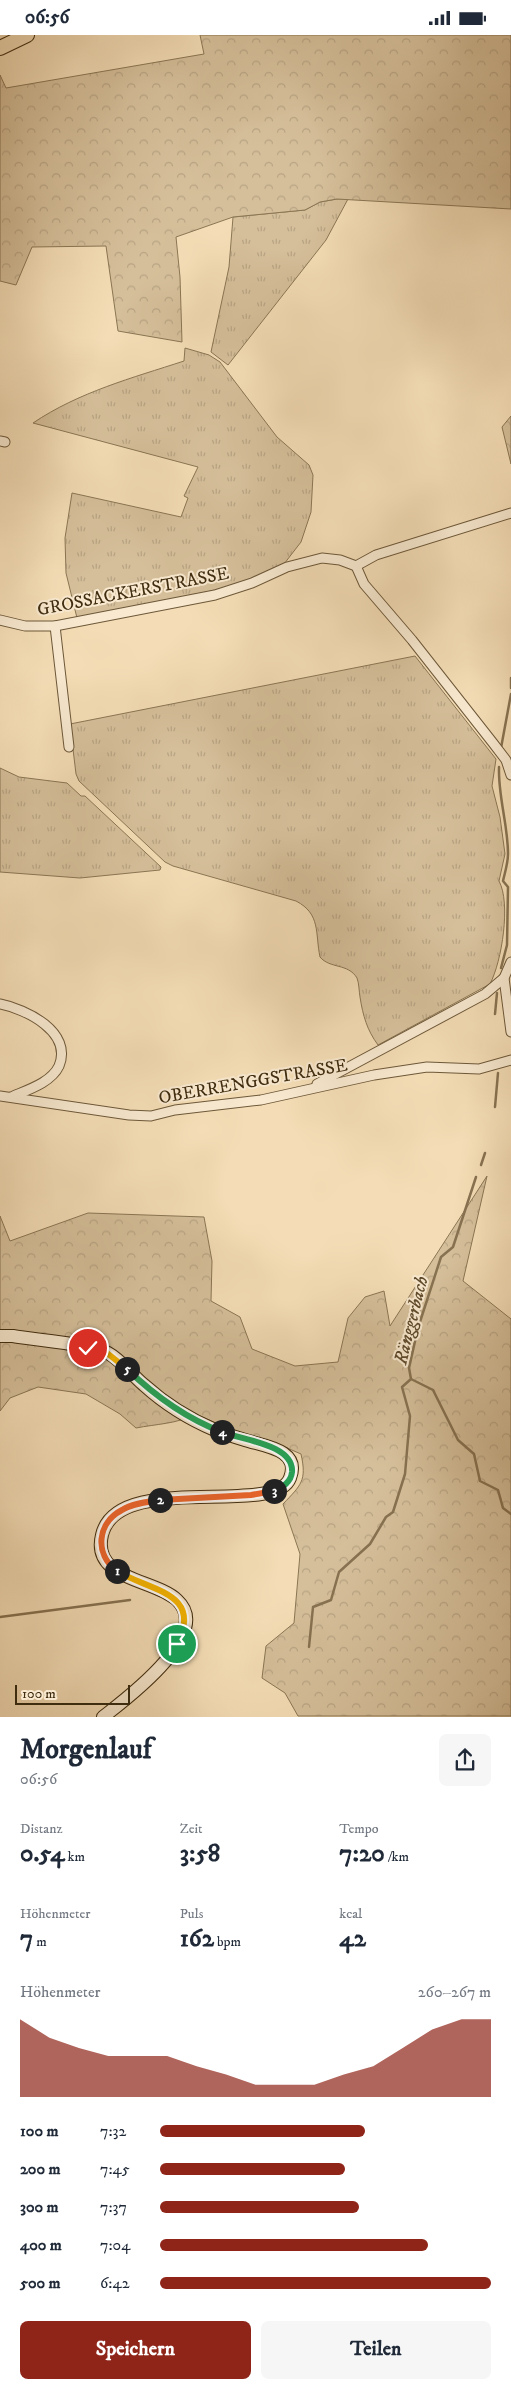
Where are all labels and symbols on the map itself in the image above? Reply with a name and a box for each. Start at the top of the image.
street label: GROSSACKERSTRASSE [35,563,231,621]
street label: OBERRENGGSTRASSE [157,1055,350,1109]
water label: Ränggerbach [389,1273,434,1368]
pin [67,1327,109,1369]
pin: 5 [114,1357,140,1381]
pin: 4 [210,1419,234,1445]
pin: 3 [262,1479,286,1503]
pin: 2 [148,1487,172,1513]
pin: 1 [104,1559,130,1583]
pin [156,1623,198,1665]
scale bar [15,1681,130,1705]

